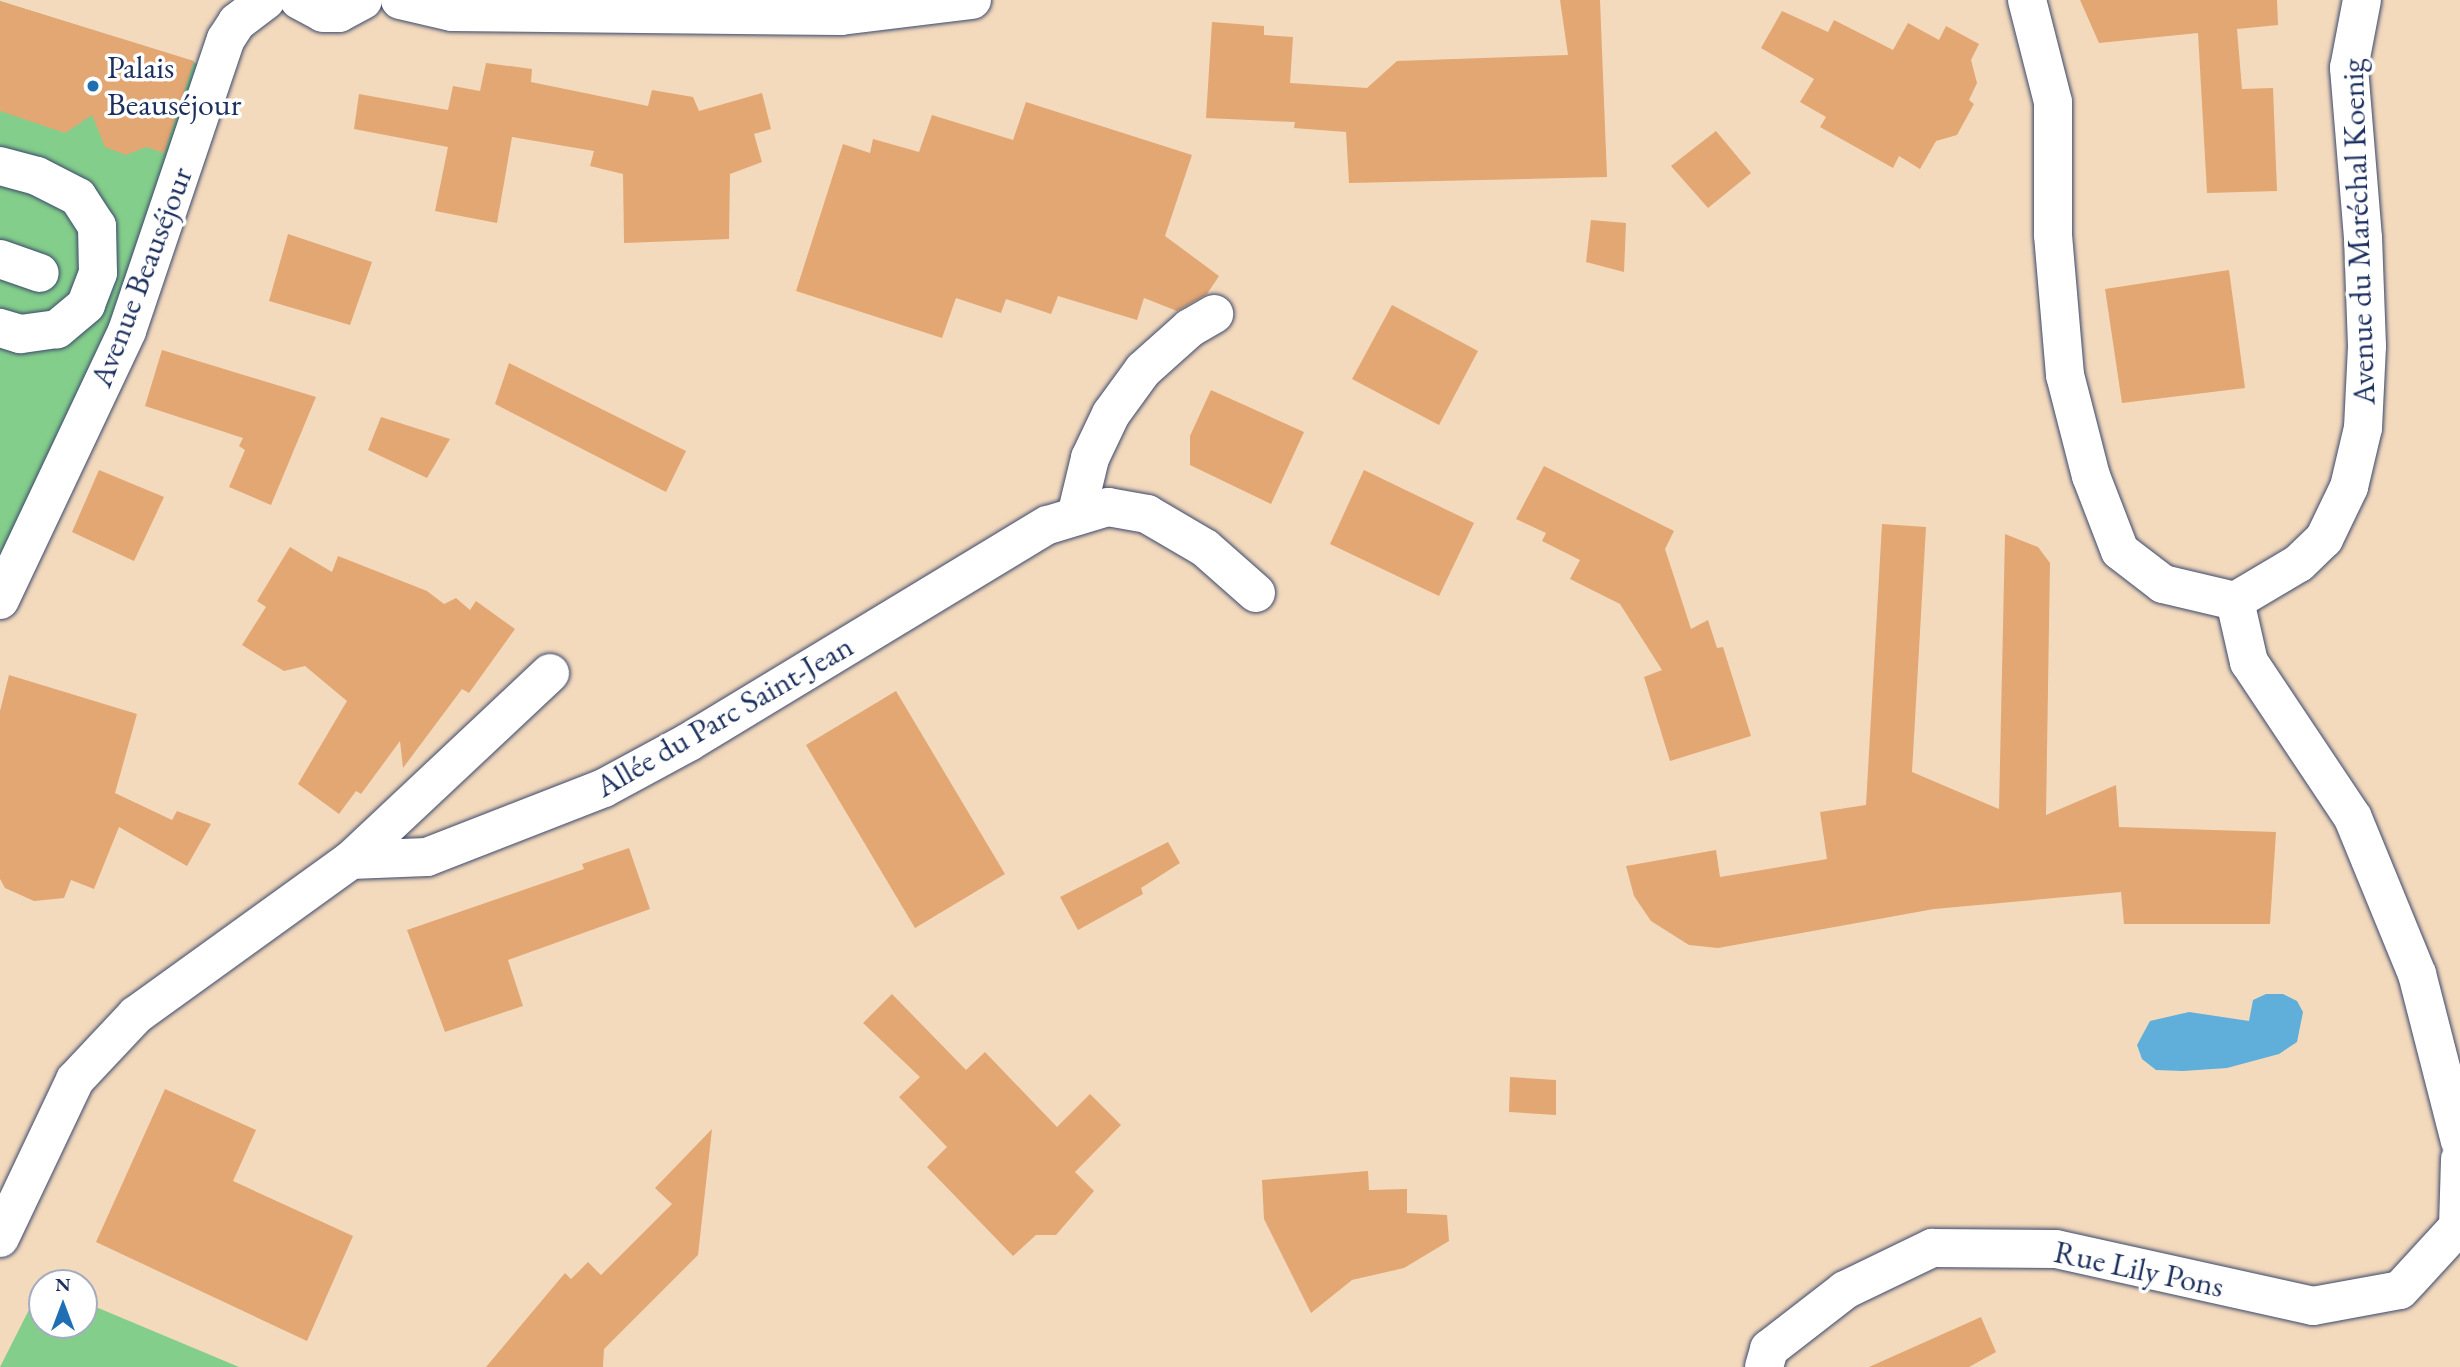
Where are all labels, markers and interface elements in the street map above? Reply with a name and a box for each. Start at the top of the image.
place label: Palais Beauséjour [107,49,241,124]
street label: Avenue du Maréchal Koenig [2333,58,2383,406]
marker: Palais Beauséjour [85,78,101,94]
street label: Avenue Beauséjour [81,162,201,392]
street label: Allée du Parc Saint-Jean [588,627,860,805]
street label: Rue Lily Pons [2051,1232,2227,1306]
north arrow [28,1269,98,1339]
text: N [55,1272,71,1297]

